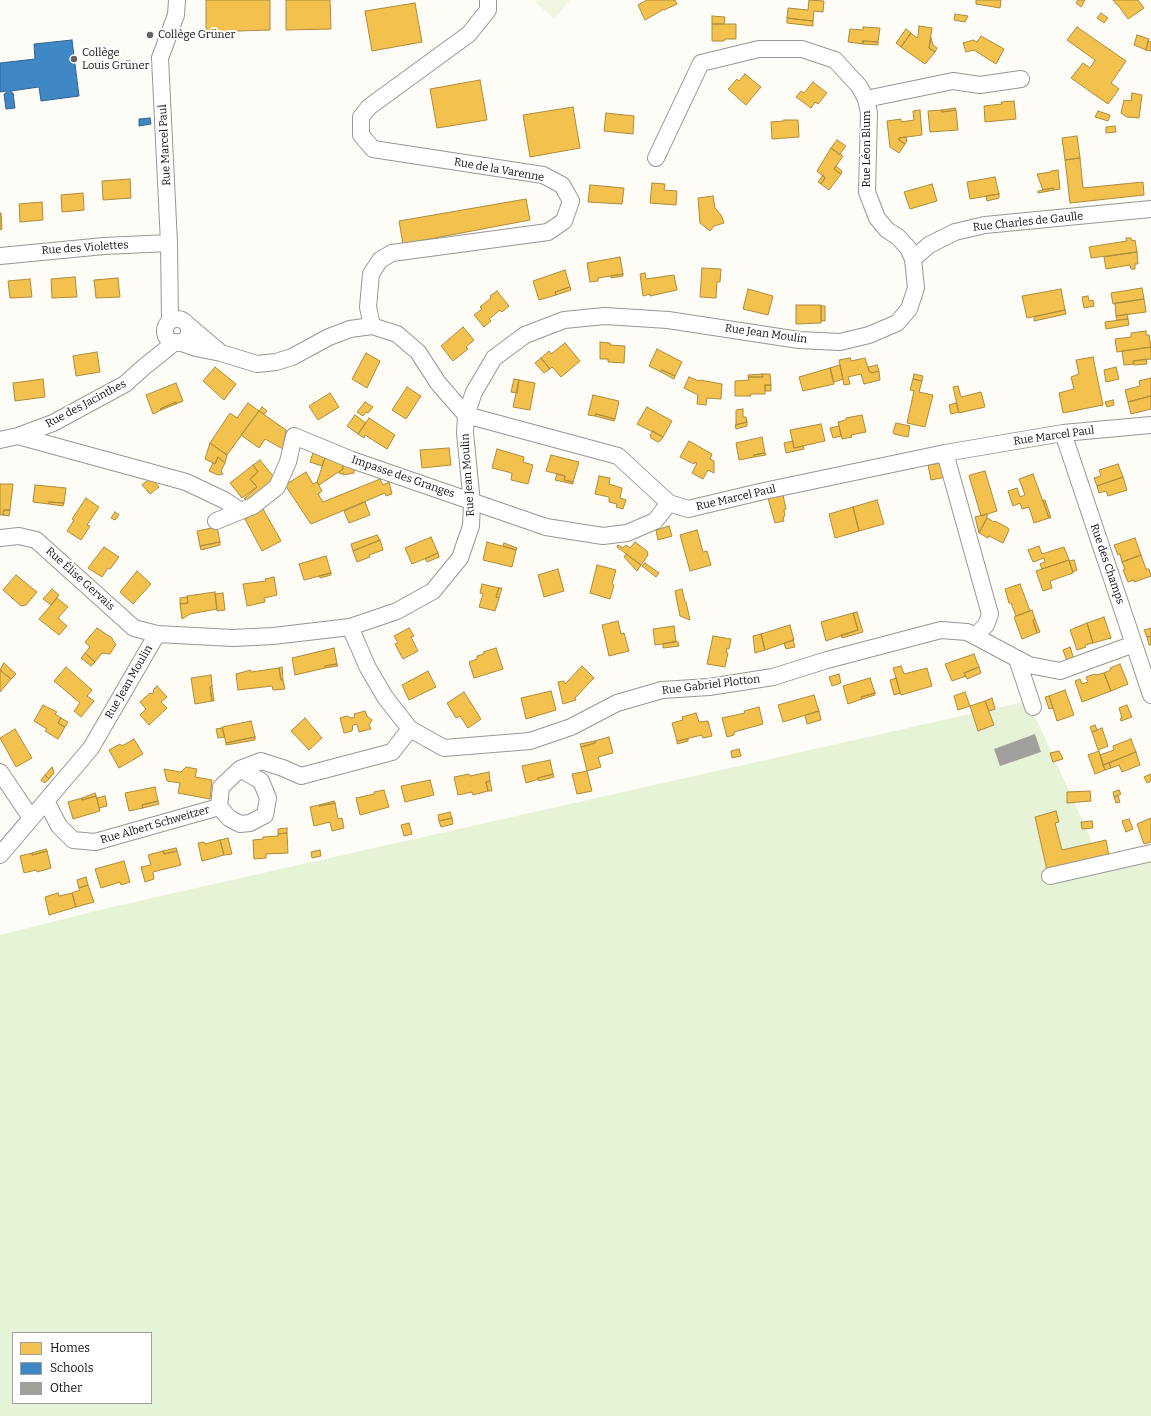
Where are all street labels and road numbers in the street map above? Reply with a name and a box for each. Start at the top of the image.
street label: Rue Marcel Paul [156,104,174,186]
street label: Rue Léon Blum [860,111,874,187]
street label: Rue de la Varenne [453,156,545,184]
street label: Rue Charles de Gaulle [972,210,1084,234]
street label: Rue des Violettes [41,238,129,258]
street label: Rue Jean Moulin [724,322,808,346]
street label: Rue des Jacinthes [44,377,128,431]
street label: Rue Marcel Paul [1013,424,1095,448]
street label: Rue Jean Moulin [459,433,477,517]
street label: Impasse des Granges [350,453,456,501]
street label: Rue Marcel Paul [695,482,777,514]
street label: Rue des Champs [1087,522,1127,606]
street label: Rue Élise Gervais [43,545,117,613]
street label: Rue Jean Moulin [103,643,155,721]
street label: Rue Gabriel Plotton [661,672,761,698]
street label: Rue Albert Schweitzer [99,803,211,847]

